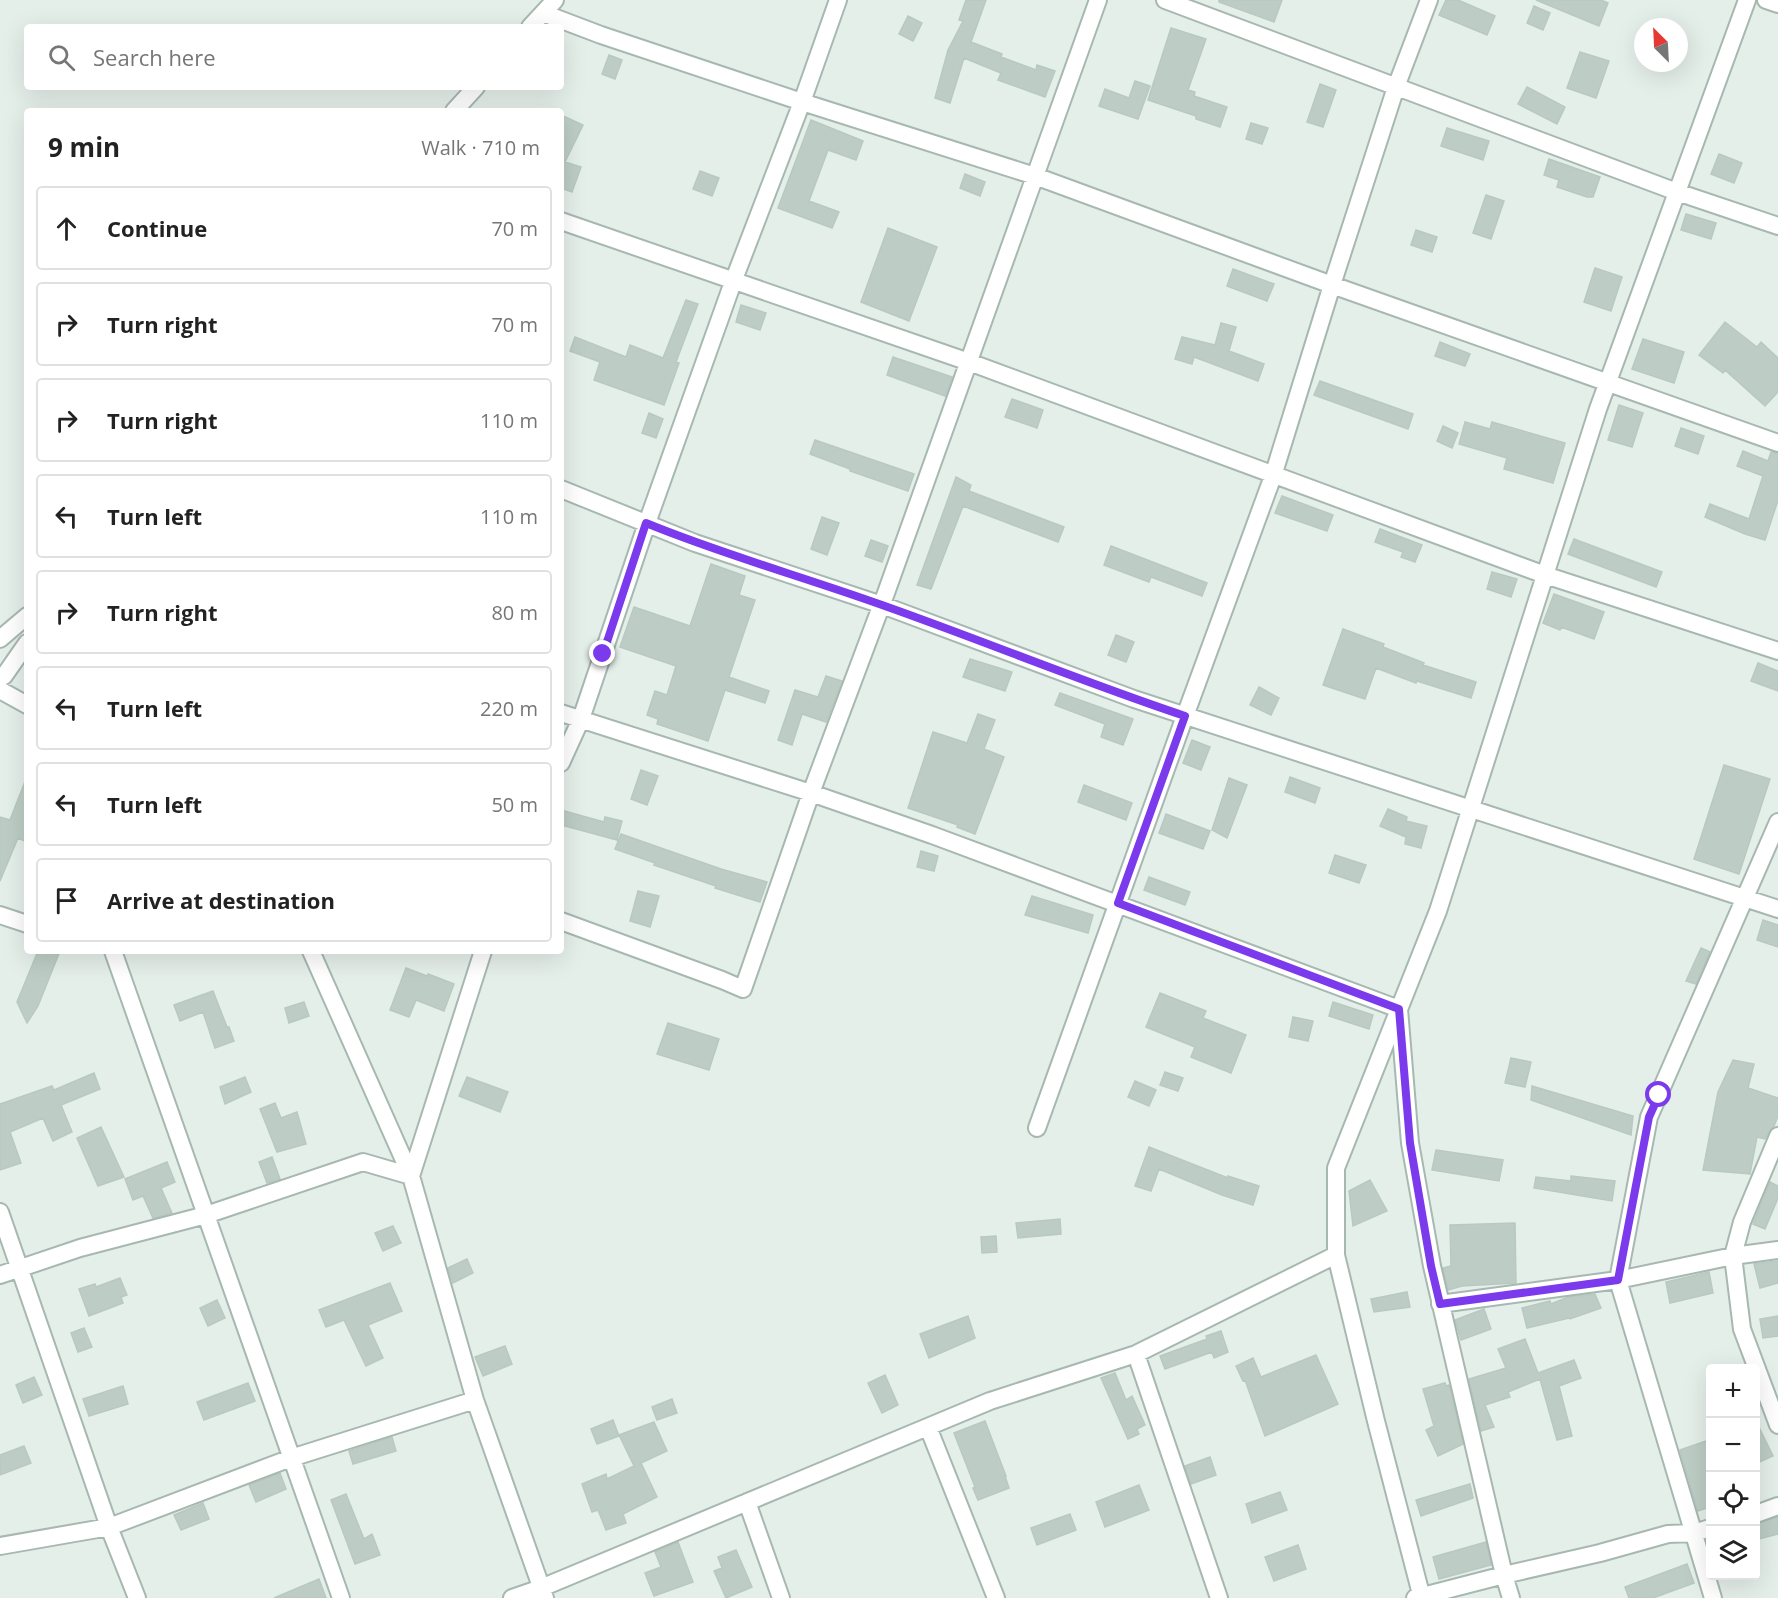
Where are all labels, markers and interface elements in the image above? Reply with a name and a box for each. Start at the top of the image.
north arrow [1634,18,1688,72]
search box [24,24,564,90]
icon: search [45,41,78,74]
text: Search here [93,42,216,72]
text: 9 min [48,129,120,165]
text: Walk · 710 m [421,134,540,161]
icon: ahead [50,212,83,245]
text: Continue [107,213,207,243]
text: 70 m [491,215,538,242]
icon: right [50,308,83,341]
text: Turn right [107,309,218,339]
text: 70 m [491,311,538,338]
icon: right [50,404,83,437]
text: Turn right [107,405,218,435]
text: 110 m [480,407,538,434]
icon: left [50,500,83,533]
text: Turn left [107,501,202,531]
text: 110 m [480,503,538,530]
icon: right [50,596,83,629]
text: Turn right [107,597,218,627]
text: 80 m [491,599,538,626]
route end [589,640,615,666]
icon: left [50,692,83,725]
text: Turn left [107,693,202,723]
text: 220 m [480,695,538,722]
icon: left [50,788,83,821]
text: Turn left [107,789,202,819]
text: 50 m [491,791,538,818]
icon: arrive [50,884,83,917]
text: Arrive at destination [107,885,335,915]
route start [1645,1081,1671,1107]
map controls [1706,1364,1760,1580]
button: + [1706,1364,1760,1418]
button: − [1706,1418,1760,1472]
button: locate [1706,1472,1760,1526]
button: layers [1706,1526,1760,1580]

